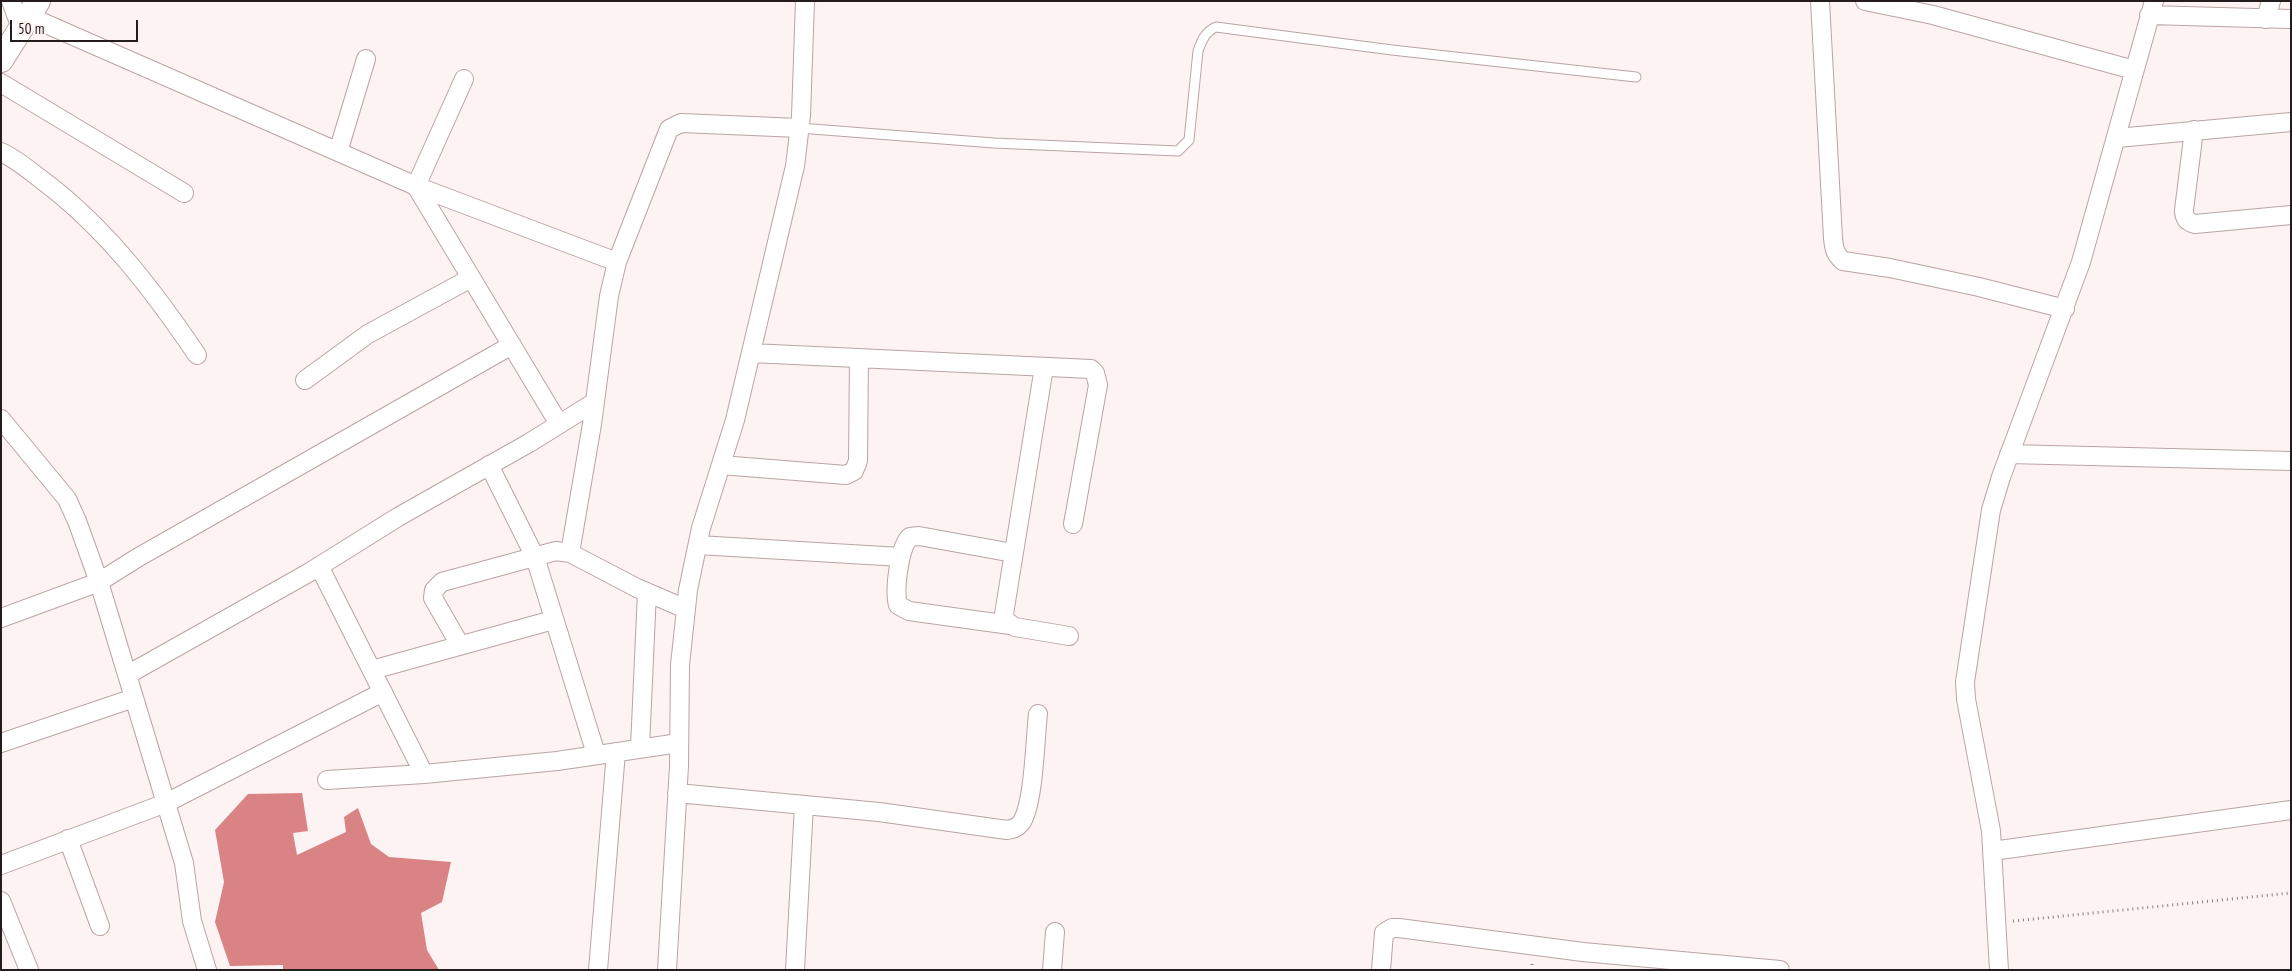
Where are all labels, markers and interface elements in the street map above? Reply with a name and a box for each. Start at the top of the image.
scale bar [12,10,140,42]
text: 50 m [18,19,44,38]

